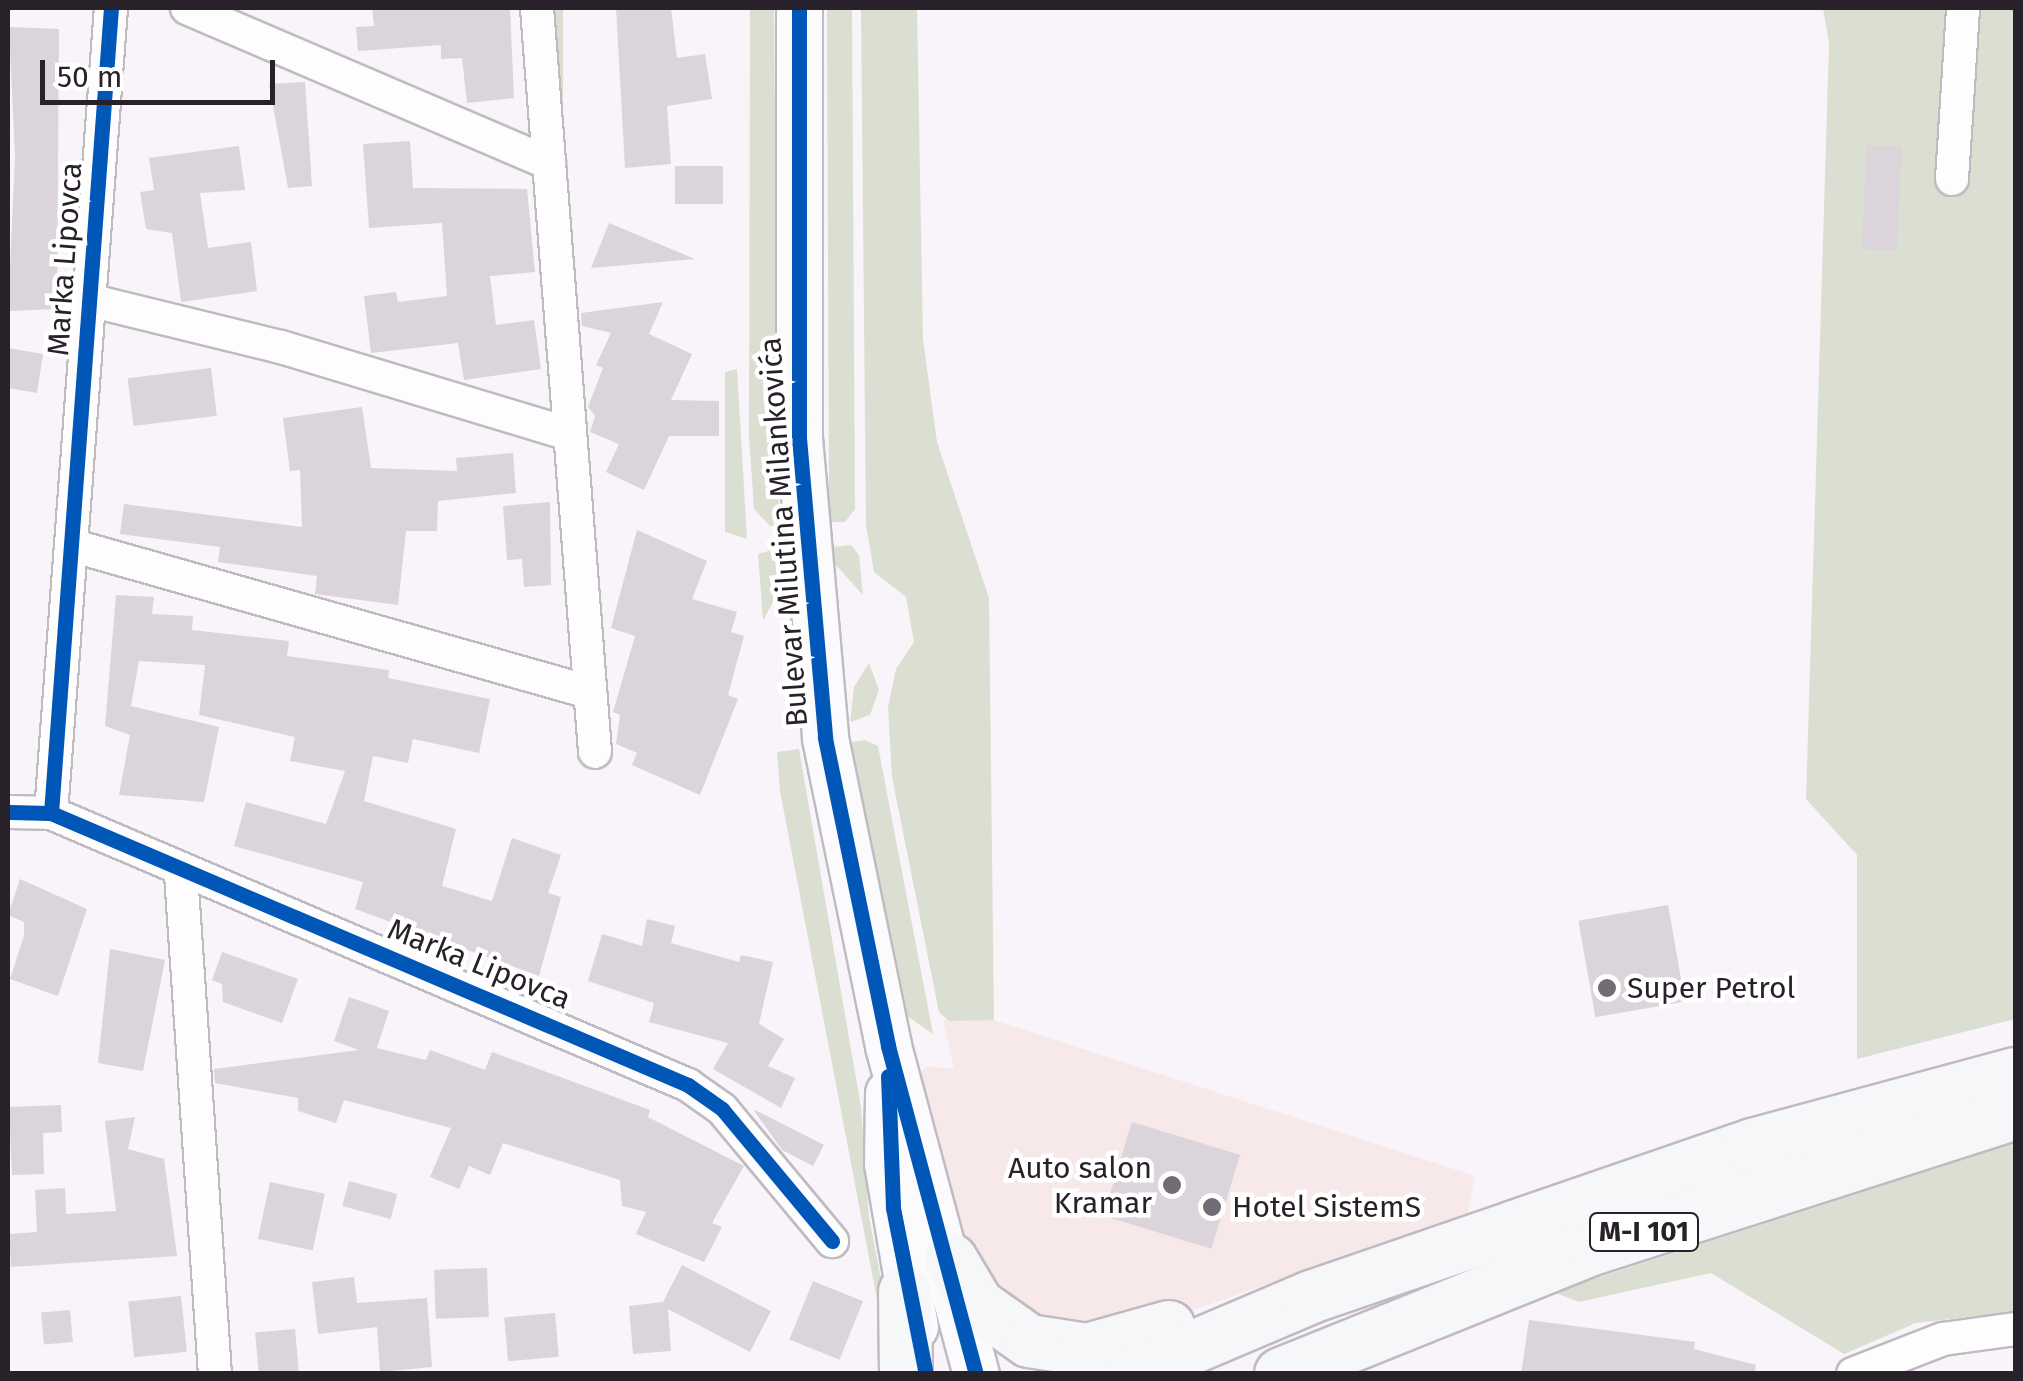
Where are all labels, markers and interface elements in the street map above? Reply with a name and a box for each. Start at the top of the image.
scale bar [45,40,280,102]
text: 50 m [57,59,122,95]
street label: Marka Lipovca [40,161,90,357]
street label: Bulevar Milutina Milankovića [752,336,816,728]
street label: Marka Lipovca [382,911,576,1017]
place label: Super Petrol [1627,970,1795,1006]
marker: Super Petrol [1596,977,1618,999]
place label: Auto salon Kramar [1008,1150,1152,1220]
marker: Auto salon Kramar [1161,1174,1183,1196]
place label: Hotel SistemS [1232,1189,1421,1225]
marker: Hotel SistemS [1201,1196,1223,1218]
road number: M-I 101 [1589,1209,1699,1255]

